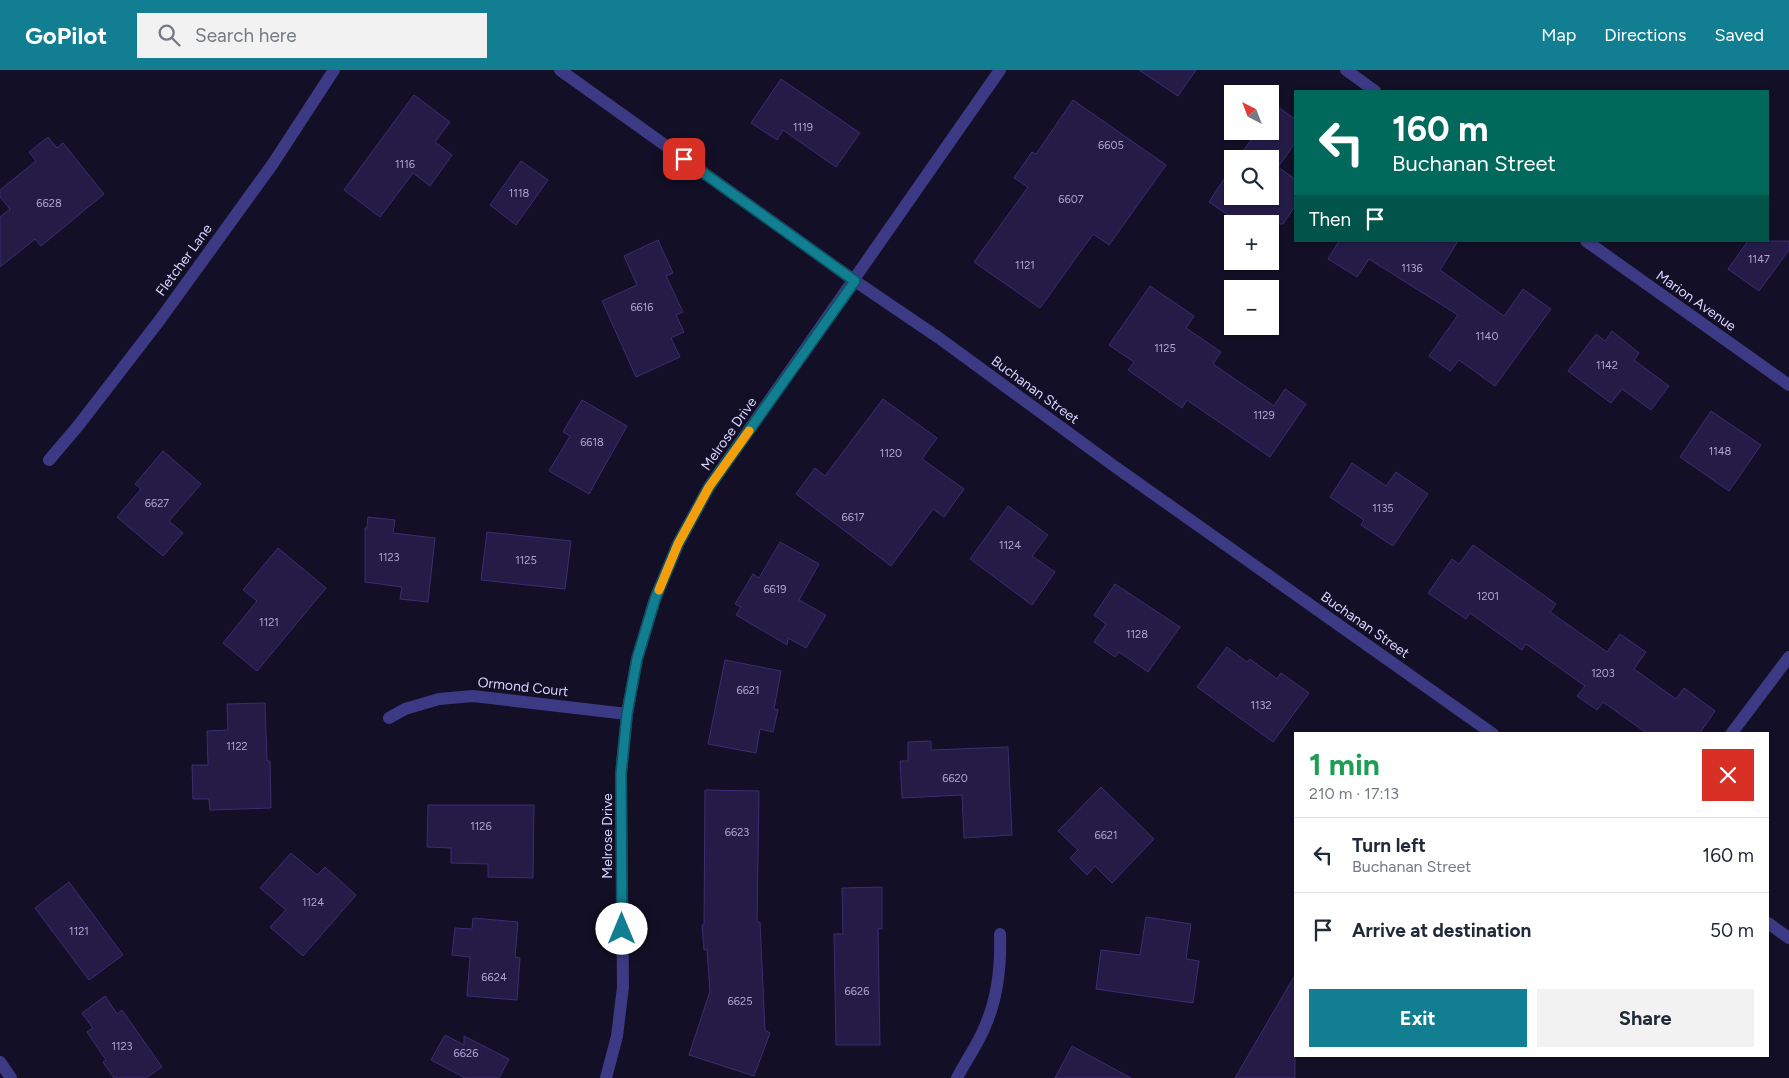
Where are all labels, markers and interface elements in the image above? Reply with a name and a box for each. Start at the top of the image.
search box [137,13,487,58]
text: GoPilot [25,21,107,50]
icon: search [155,21,183,49]
text: Search here [195,24,297,47]
text: Map [1541,24,1576,46]
text: Directions [1604,24,1686,46]
text: Saved [1714,24,1764,46]
north arrow [1224,85,1279,140]
map controls [1224,85,1279,335]
text: 160 m [1392,108,1489,150]
icon: left [1309,110,1374,175]
house number: 1119 [793,121,813,134]
pin [663,138,705,180]
house number: 6605 [1098,139,1124,152]
icon: arrive [670,145,698,173]
button: search [1224,150,1279,205]
text: Buchanan Street [1392,150,1556,177]
house number: 1116 [395,158,415,171]
house number: 1118 [509,187,529,200]
house number: 6607 [1058,193,1084,206]
house number: 6628 [36,197,62,210]
icon: arrive [1361,205,1389,233]
text: Then [1309,208,1351,231]
button: + [1224,215,1279,270]
street label: Fletcher Lane [152,220,216,299]
house number: 1147 [1748,253,1770,266]
house number: 1121 [1015,259,1035,272]
house number: 1136 [1401,262,1423,275]
street label: Marion Avenue [1653,267,1740,335]
button: − [1224,280,1279,335]
house number: 6616 [630,301,654,314]
house number: 1140 [1476,330,1498,343]
house number: 1125 [1154,342,1176,355]
street label: Buchanan Street [988,352,1082,428]
house number: 1142 [1596,359,1618,372]
street label: Melrose Drive [698,394,761,474]
house number: 1129 [1253,409,1275,422]
house number: 6618 [580,436,604,449]
house number: 1148 [1709,445,1732,458]
house number: 1120 [880,447,902,460]
house number: 6627 [145,497,169,510]
house number: 1135 [1372,502,1394,515]
house number: 6617 [842,511,865,524]
house number: 1124 [999,539,1021,552]
house number: 1123 [378,551,400,564]
house number: 1125 [515,554,537,567]
house number: 6619 [763,583,787,596]
street label: Buchanan Street [1317,588,1413,662]
house number: 1201 [1477,590,1499,603]
house number: 1121 [259,616,279,629]
house number: 1128 [1126,628,1148,641]
house number: 1203 [1591,667,1615,680]
street label: Ormond Court [477,674,569,700]
house number: 6621 [736,684,760,697]
house number: 1132 [1250,699,1272,712]
house number: 1122 [226,740,248,753]
text: 1 min [1309,746,1380,783]
button: close [1702,749,1754,801]
house number: 6620 [942,772,968,785]
text: 210 m · 17:13 [1309,784,1399,803]
street label: Melrose Drive [599,793,616,879]
house number: 1126 [470,820,492,833]
house number: 6623 [725,826,749,839]
house number: 6621 [1094,829,1118,842]
text: Turn left [1352,834,1426,857]
icon: left [1309,841,1337,869]
text: 160 m [1702,844,1754,867]
text: Buchanan Street [1352,857,1471,876]
house number: 1124 [302,896,324,909]
position arrow [595,902,647,954]
icon: arrive [1309,916,1337,944]
text: Arrive at destination [1352,919,1531,942]
text: 50 m [1710,919,1754,942]
house number: 1121 [69,925,89,938]
house number: 6624 [481,971,507,984]
house number: 6626 [845,985,869,998]
button: Exit [1309,989,1527,1047]
button: Share [1537,989,1754,1047]
house number: 6625 [728,995,752,1008]
house number: 1123 [111,1040,133,1053]
house number: 6626 [454,1047,478,1060]

